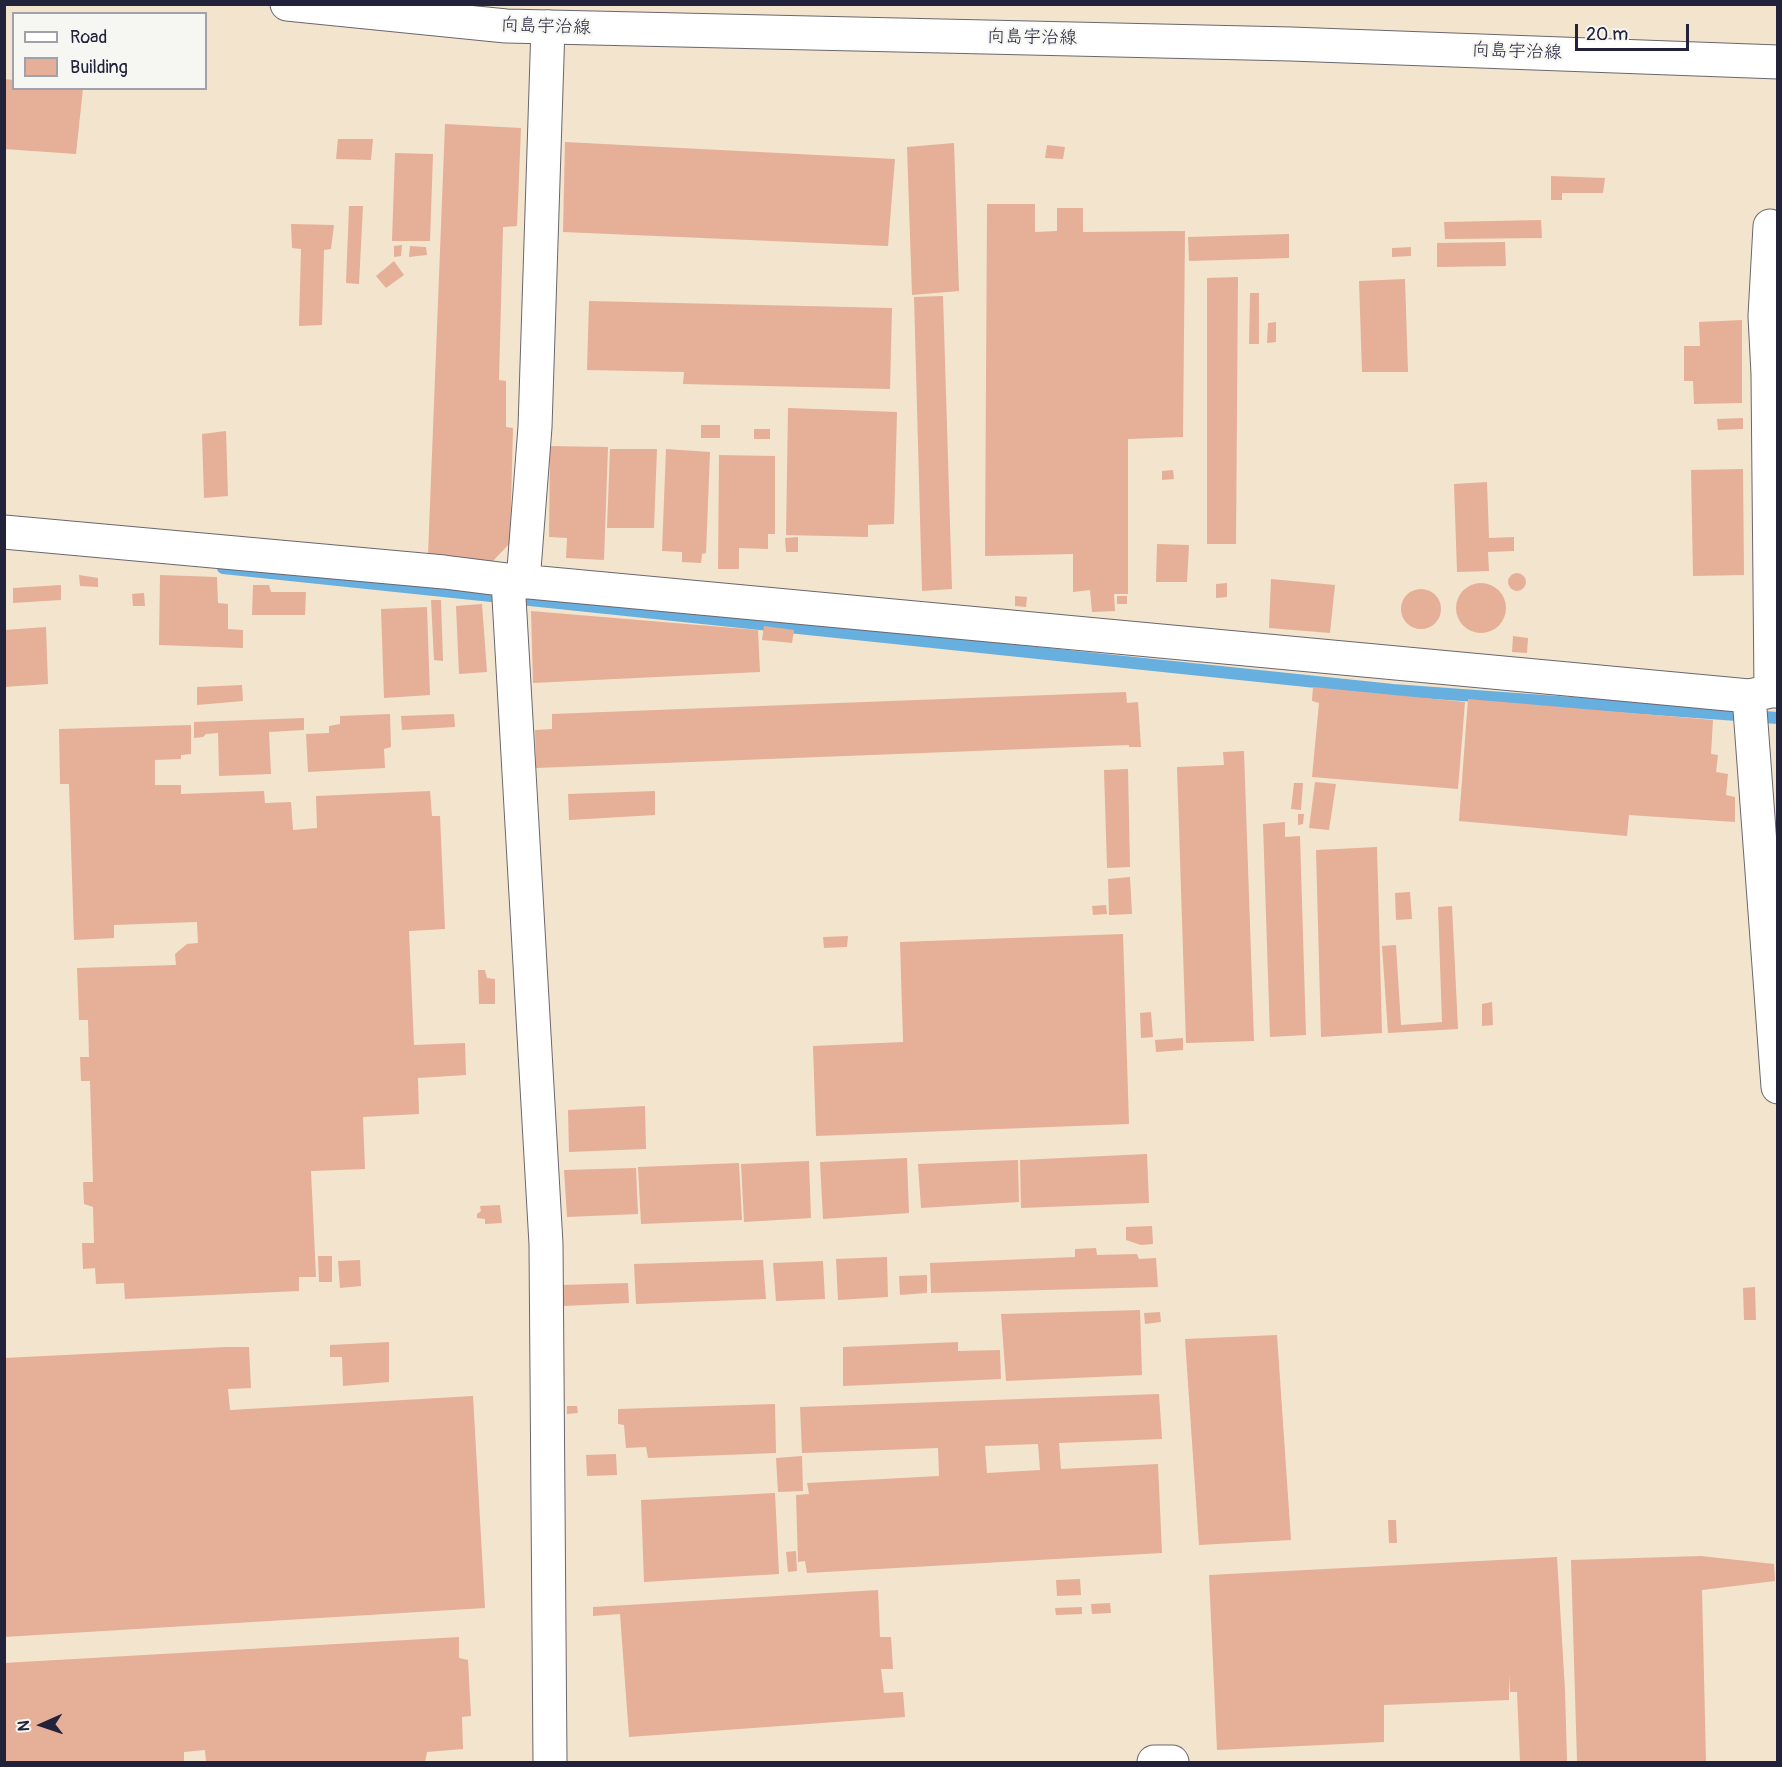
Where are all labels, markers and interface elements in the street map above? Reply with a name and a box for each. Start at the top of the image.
legend [12,12,207,90]
scale bar [1578,12,1692,50]
street label: 向島宇治線 [501,15,591,39]
text: 20 m [1586,23,1628,46]
text: Road [70,26,107,49]
street label: 向島宇治線 [987,26,1077,50]
street label: 向島宇治線 [1472,40,1562,64]
text: Building [70,56,128,79]
north arrow [12,1695,72,1755]
text: N [14,1720,34,1732]

